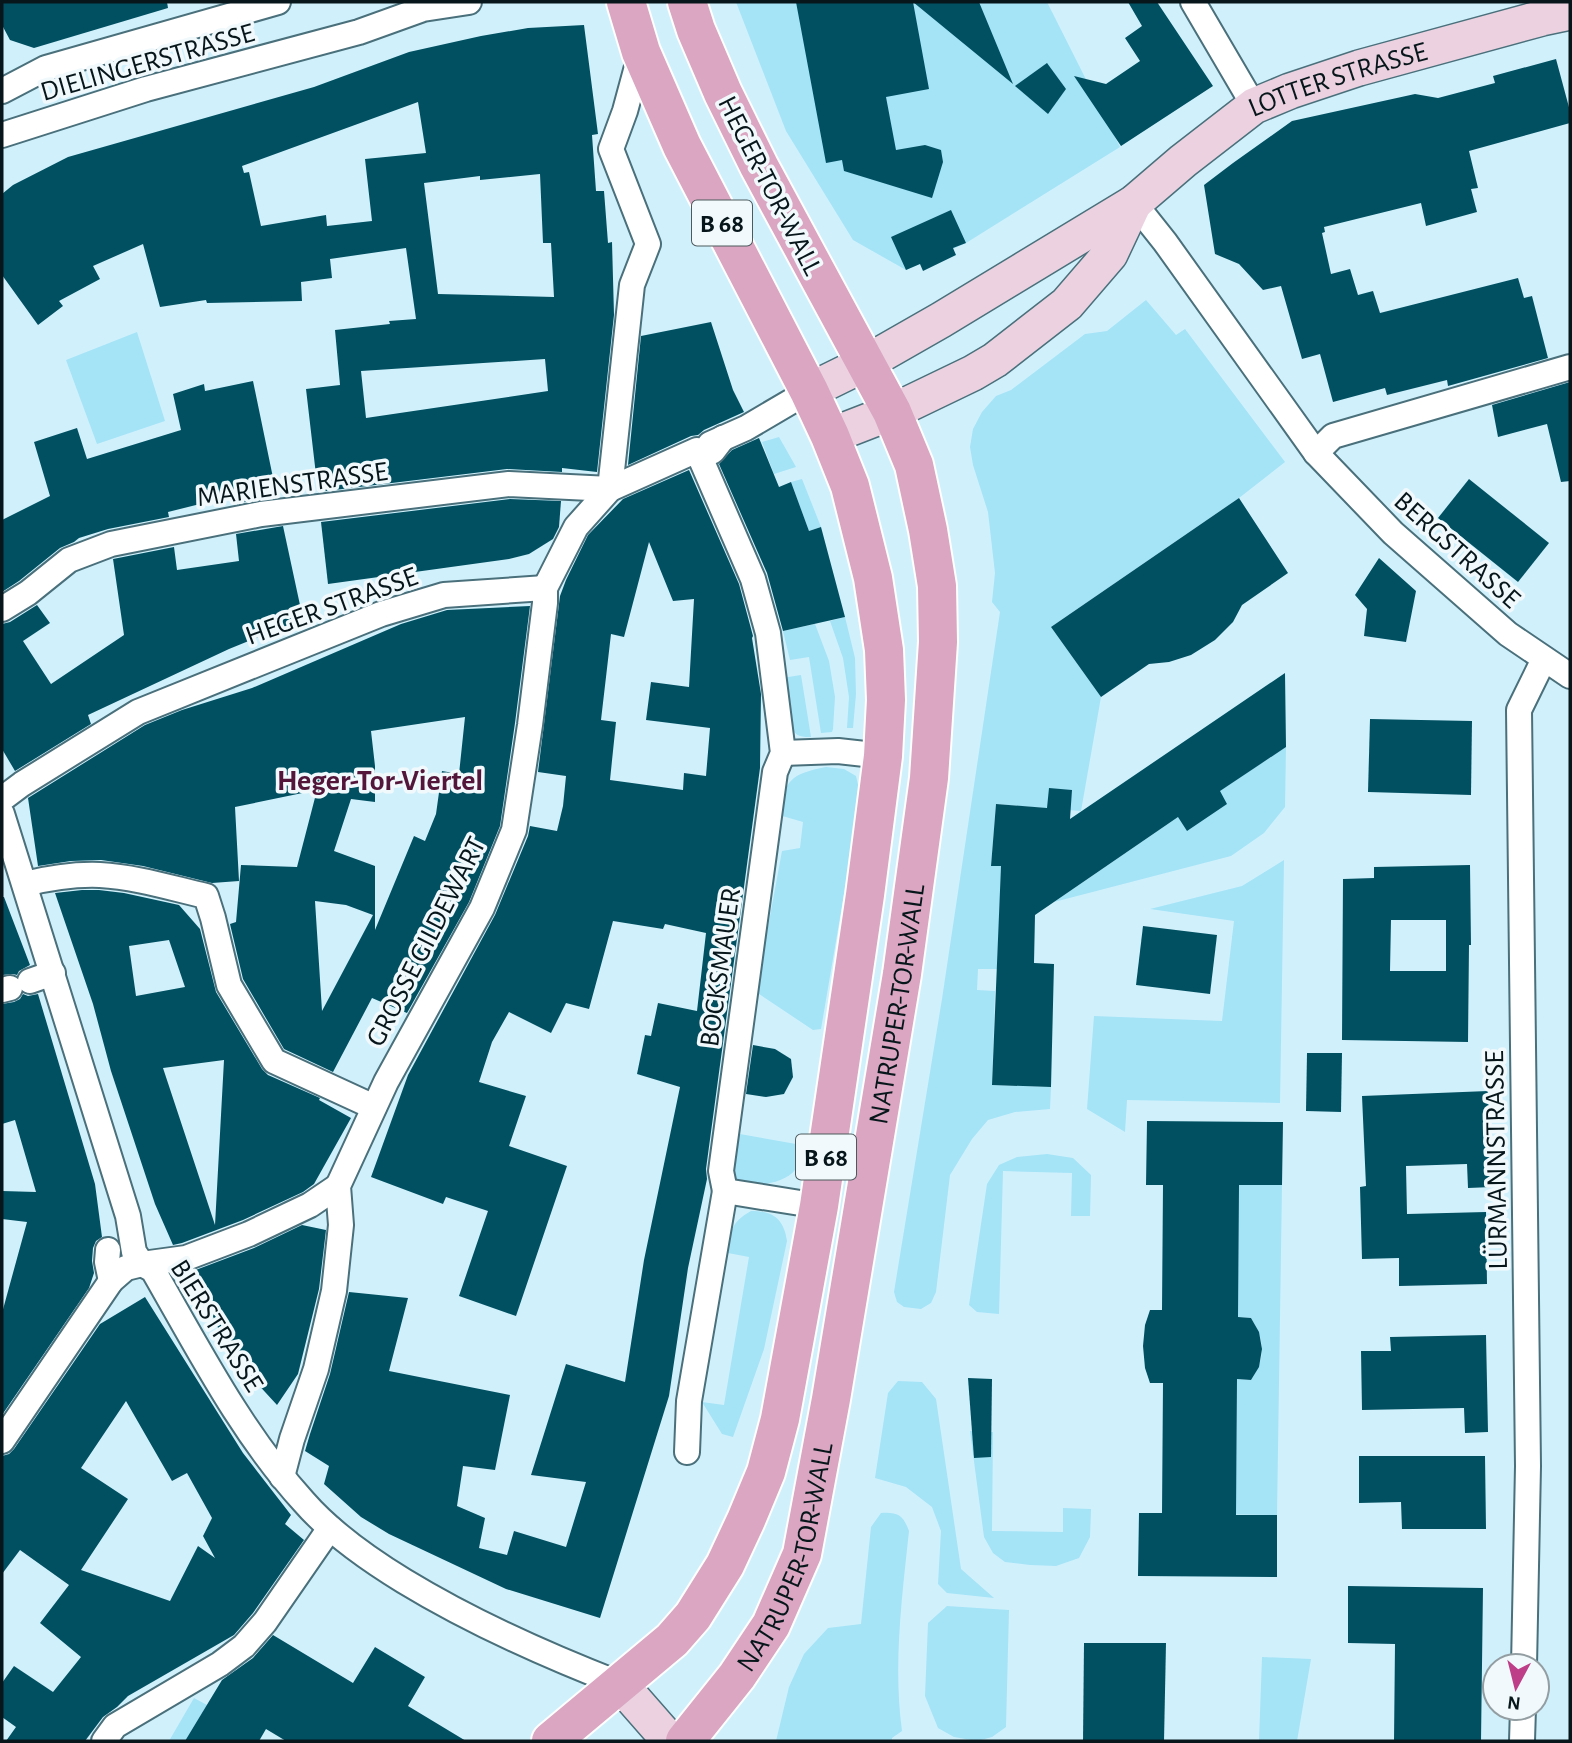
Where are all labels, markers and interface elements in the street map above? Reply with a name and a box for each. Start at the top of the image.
street label: DIELINGERSTRASSE [38,19,258,107]
street label: LOTTER STRASSE [1244,38,1430,123]
street label: HEGER-TOR-WALL [712,92,827,280]
road number: B 68 [692,200,752,246]
street label: MARIENSTRASSE [195,458,389,512]
street label: BERGSTRASSE [1388,487,1525,614]
street label: HEGER STRASSE [242,563,421,651]
district label: Heger-Tor-Viertel [277,766,483,796]
street label: GROSSE GILDEWART [362,833,492,1051]
street label: NATRUPER-TOR-WALL [865,882,930,1126]
street label: BOCKSMAUER [696,886,746,1049]
street label: LÜRMANNSTRASSE [1479,1050,1513,1270]
road number: B 68 [796,1134,856,1180]
street label: BIERSTRASSE [165,1255,268,1397]
street label: NATRUPER-TOR-WALL [732,1440,839,1677]
north arrow [1481,1652,1551,1722]
text: N [1506,1692,1522,1713]

